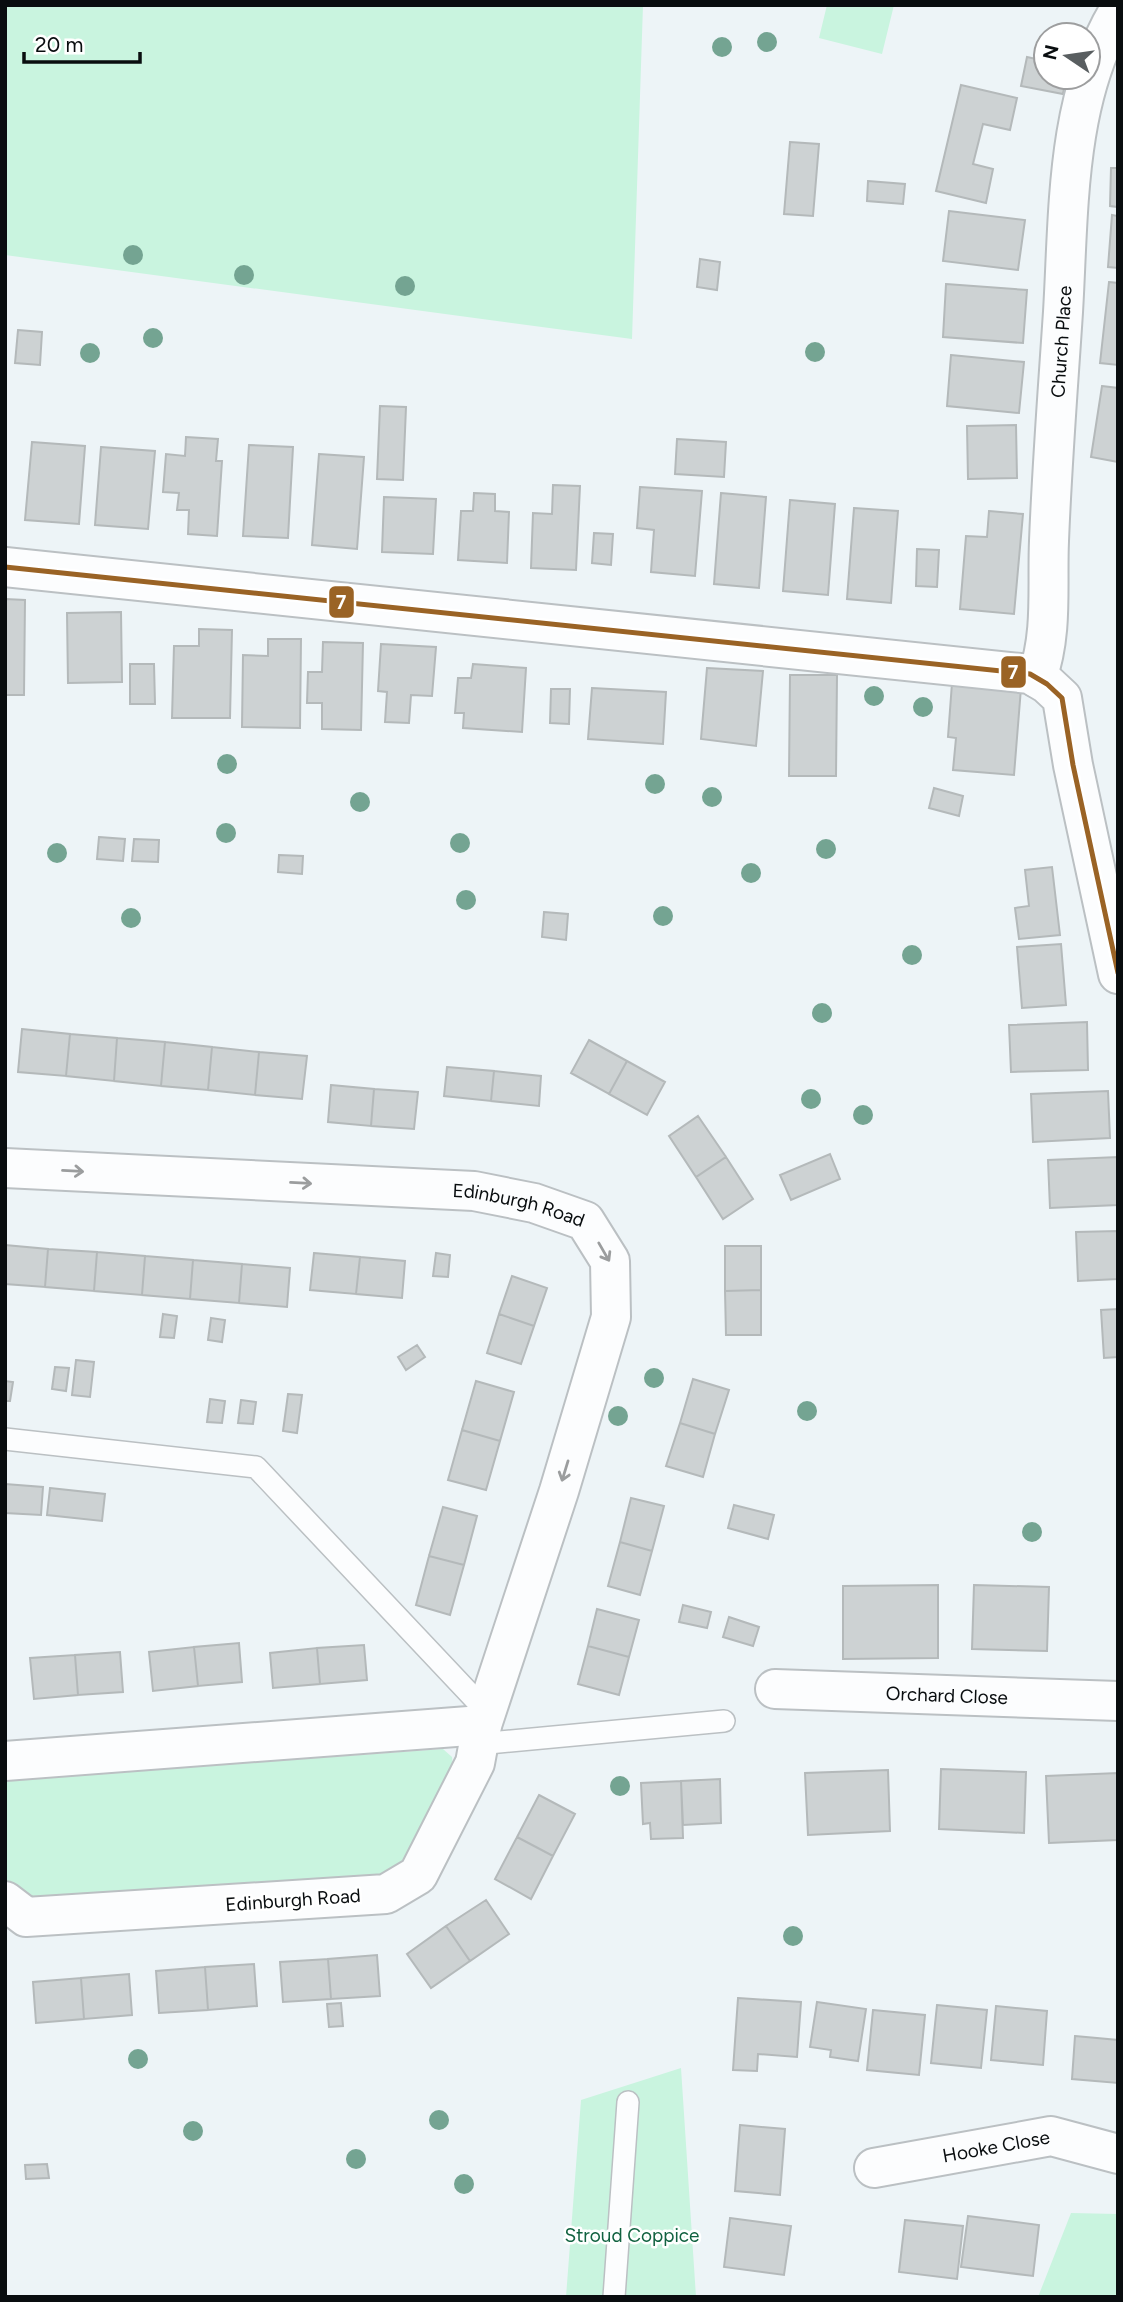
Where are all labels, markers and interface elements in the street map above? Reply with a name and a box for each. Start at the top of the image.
scale bar [24,21,140,65]
north arrow [1032,21,1102,91]
text: 20 m [35,32,83,57]
text: N [1038,43,1064,62]
street label: Church Place [1046,285,1076,398]
line badge: 7 [328,585,355,619]
text: 7 [336,591,346,614]
line badge: 7 [1000,655,1027,689]
text: 7 [1008,661,1018,684]
one-way arrow [62,1165,84,1178]
one-way arrow [289,1176,312,1189]
street label: Edinburgh Road [452,1178,588,1232]
one-way arrow [597,1242,611,1262]
one-way arrow [557,1460,570,1482]
street label: Orchard Close [885,1681,1008,1709]
street label: Edinburgh Road [224,1884,362,1916]
street label: Hooke Close [941,2125,1051,2167]
park label: Stroud Coppice [565,2224,699,2247]

